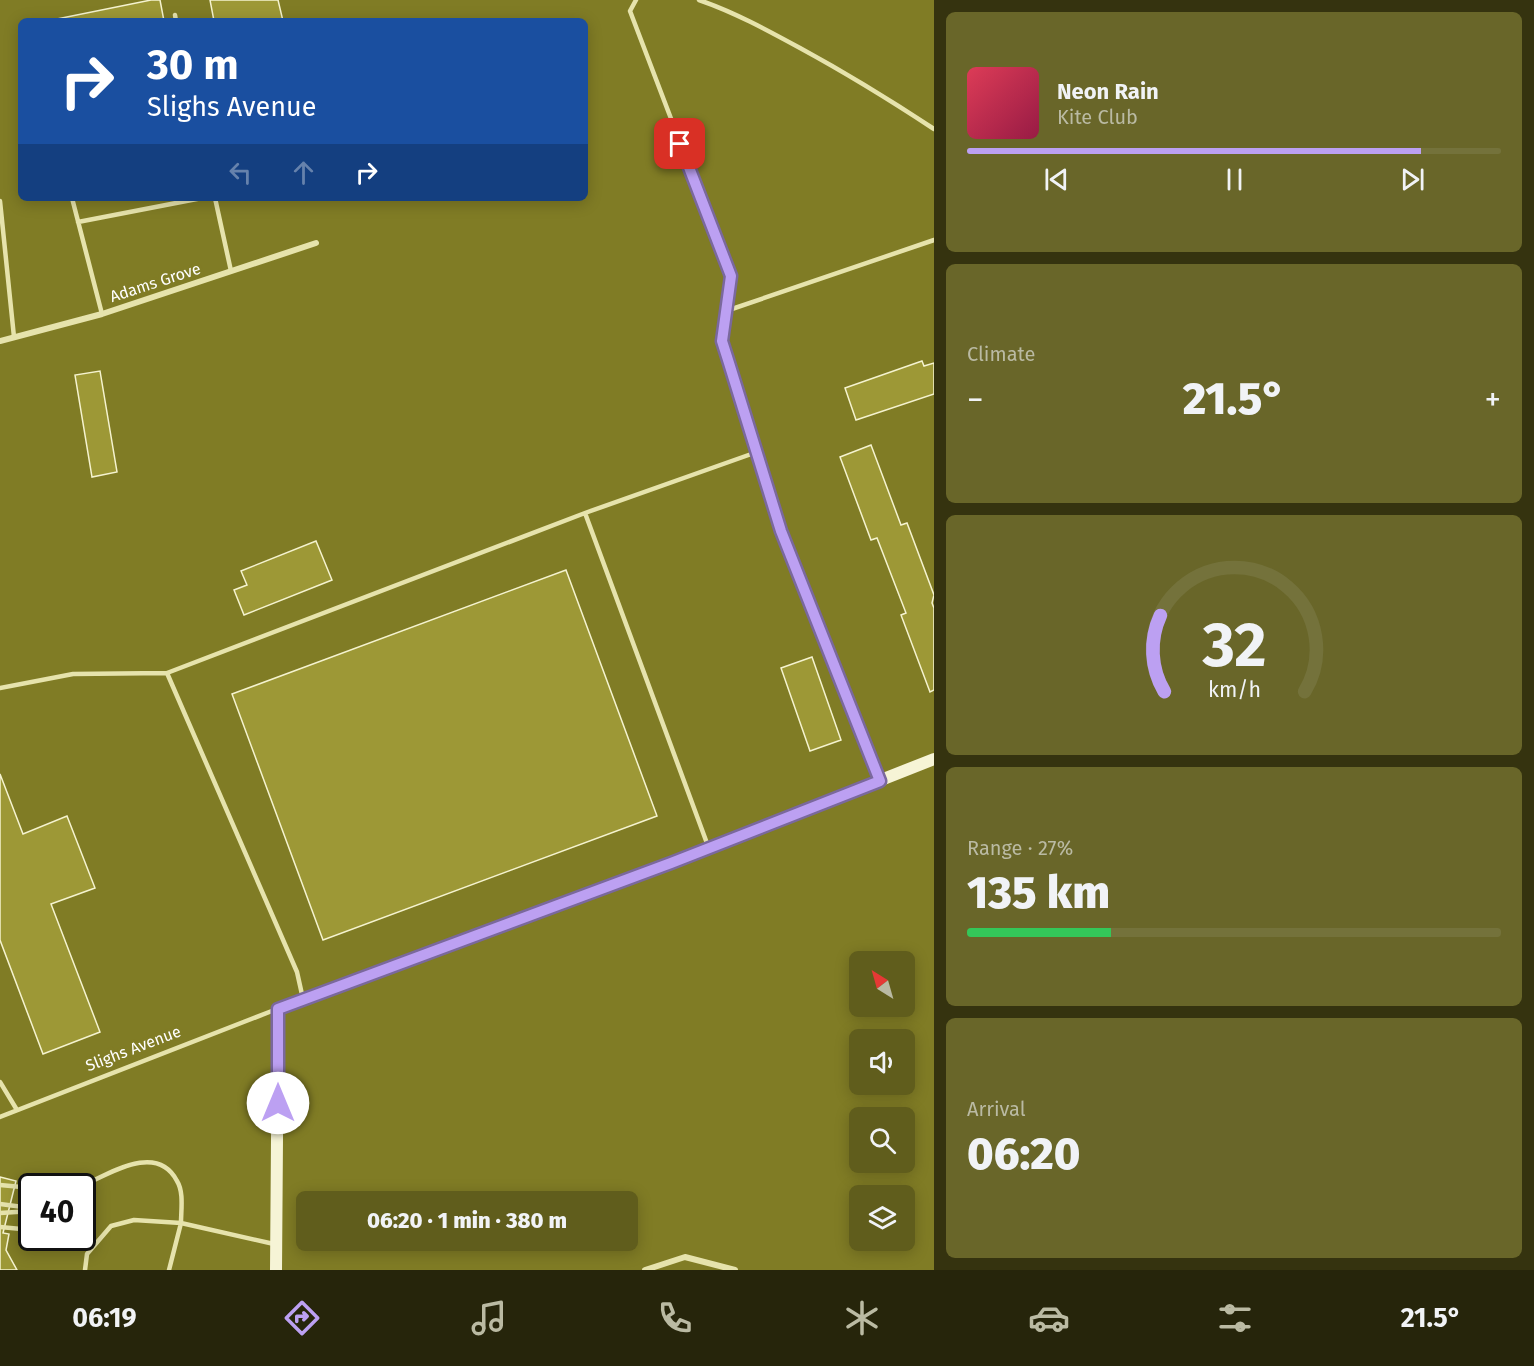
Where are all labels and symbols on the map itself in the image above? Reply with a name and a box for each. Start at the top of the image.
pin [654,118,705,169]
street label: Adams Grove [107,259,203,306]
north arrow [849,951,915,1017]
street label: Slighs Avenue [83,1022,183,1075]
position arrow [246,1071,310,1135]
speed limit sign: 40 [18,1173,96,1251]

